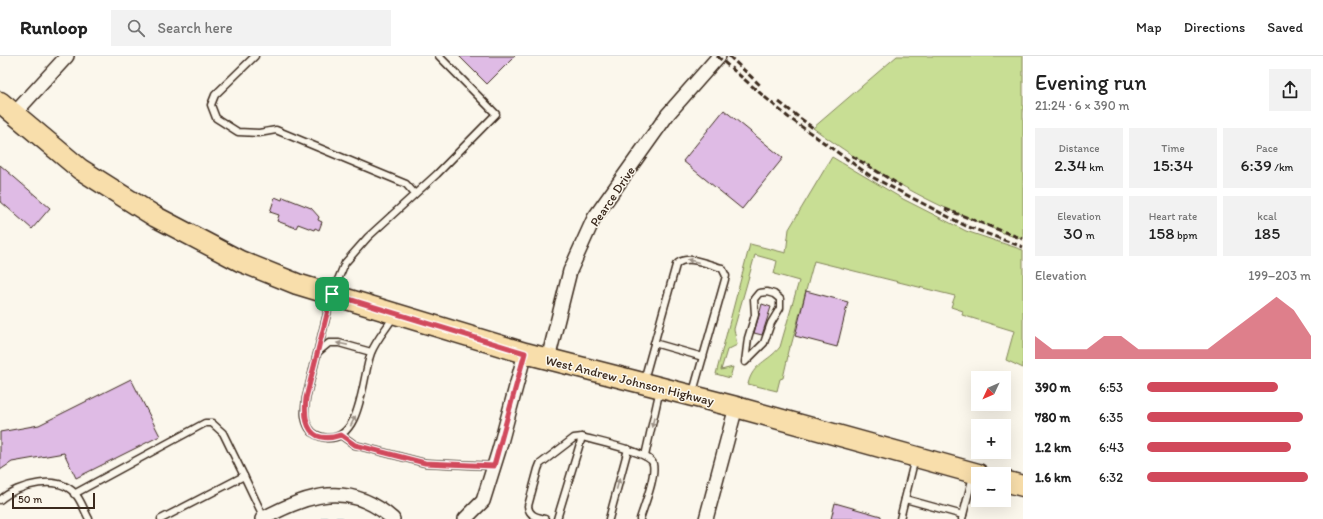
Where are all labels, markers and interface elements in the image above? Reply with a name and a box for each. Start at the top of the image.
search box [111,10,391,46]
text: Runloop [20,16,87,39]
icon: search [125,17,147,39]
text: Search here [157,19,233,37]
text: Map [1136,19,1162,36]
text: Directions [1184,19,1245,36]
text: Saved [1267,19,1303,36]
text: Evening run [1035,69,1147,96]
button: share [1269,69,1311,111]
text: 21:24 · 6 × 390 m [1035,98,1130,113]
text: Distance [1058,142,1100,155]
text: Time [1161,142,1185,155]
text: Pace [1256,142,1278,155]
text: 2.34 [1054,155,1087,175]
text: 15:34 [1153,155,1193,175]
text: 6:39 [1241,155,1272,175]
text: km [1087,161,1104,174]
text: /km [1272,161,1293,174]
street label: Pearce Drive [587,163,638,229]
text: Elevation [1057,210,1101,223]
text: Heart rate [1149,210,1197,223]
text: kcal [1257,210,1277,223]
text: 30 [1063,223,1083,243]
text: 158 [1148,223,1175,243]
text: 185 [1254,223,1280,243]
text: m [1083,229,1095,242]
text: bpm [1175,229,1198,242]
one-way arrow [687,257,700,263]
text: Elevation [1035,268,1087,283]
text: 199–203 m [1248,268,1311,283]
pin [315,277,349,311]
icon: arrive [321,283,343,305]
one-way arrow [336,341,348,347]
street label: West Andrew Johnson Highway [544,352,716,409]
north arrow [971,371,1011,411]
map controls [971,371,1011,507]
text: 390 m [1035,380,1071,395]
text: 6:53 [1099,380,1123,395]
text: 780 m [1035,410,1070,425]
text: 6:35 [1099,410,1123,425]
one-way arrow [349,416,356,427]
one-way arrow [649,416,655,428]
button: + [971,419,1011,459]
text: 1.2 km [1035,440,1071,455]
text: 6:43 [1099,440,1124,455]
button: − [971,467,1011,507]
text: 1.6 km [1035,470,1071,485]
text: 6:32 [1099,470,1123,485]
one-way arrow [615,478,621,490]
scale bar [12,491,95,510]
text: 50 m [18,493,42,506]

